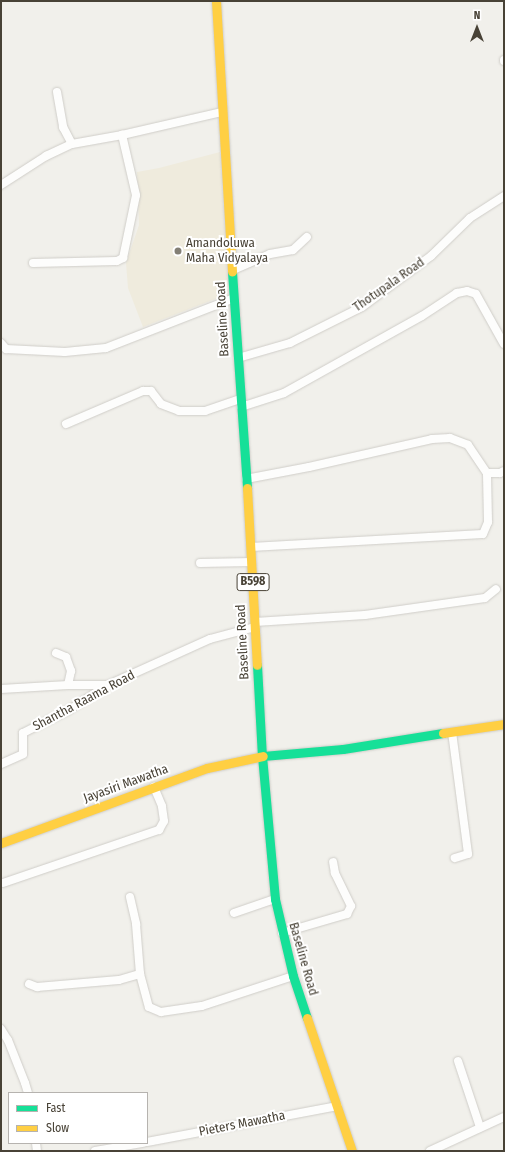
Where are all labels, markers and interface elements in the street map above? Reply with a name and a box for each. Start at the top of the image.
north arrow [457,8,497,48]
text: N [474,9,480,22]
place label: Amandoluwa Maha Vidyalaya [186,236,268,267]
marker: Amandoluwa Maha Vidyalaya [173,246,183,256]
street label: Thotupala Road [350,255,428,315]
street label: Baseline Road [213,281,233,357]
road number: B598 [236,572,270,592]
street label: Baseline Road [233,604,253,680]
street label: Shantha Raama Road [30,668,138,734]
street label: Jayasiri Mawatha [81,761,171,807]
street label: Baseline Road [285,921,321,997]
legend [8,1092,148,1144]
text: Fast [46,1101,65,1115]
street label: Pieters Mawatha [197,1108,287,1140]
text: Slow [46,1121,69,1135]

